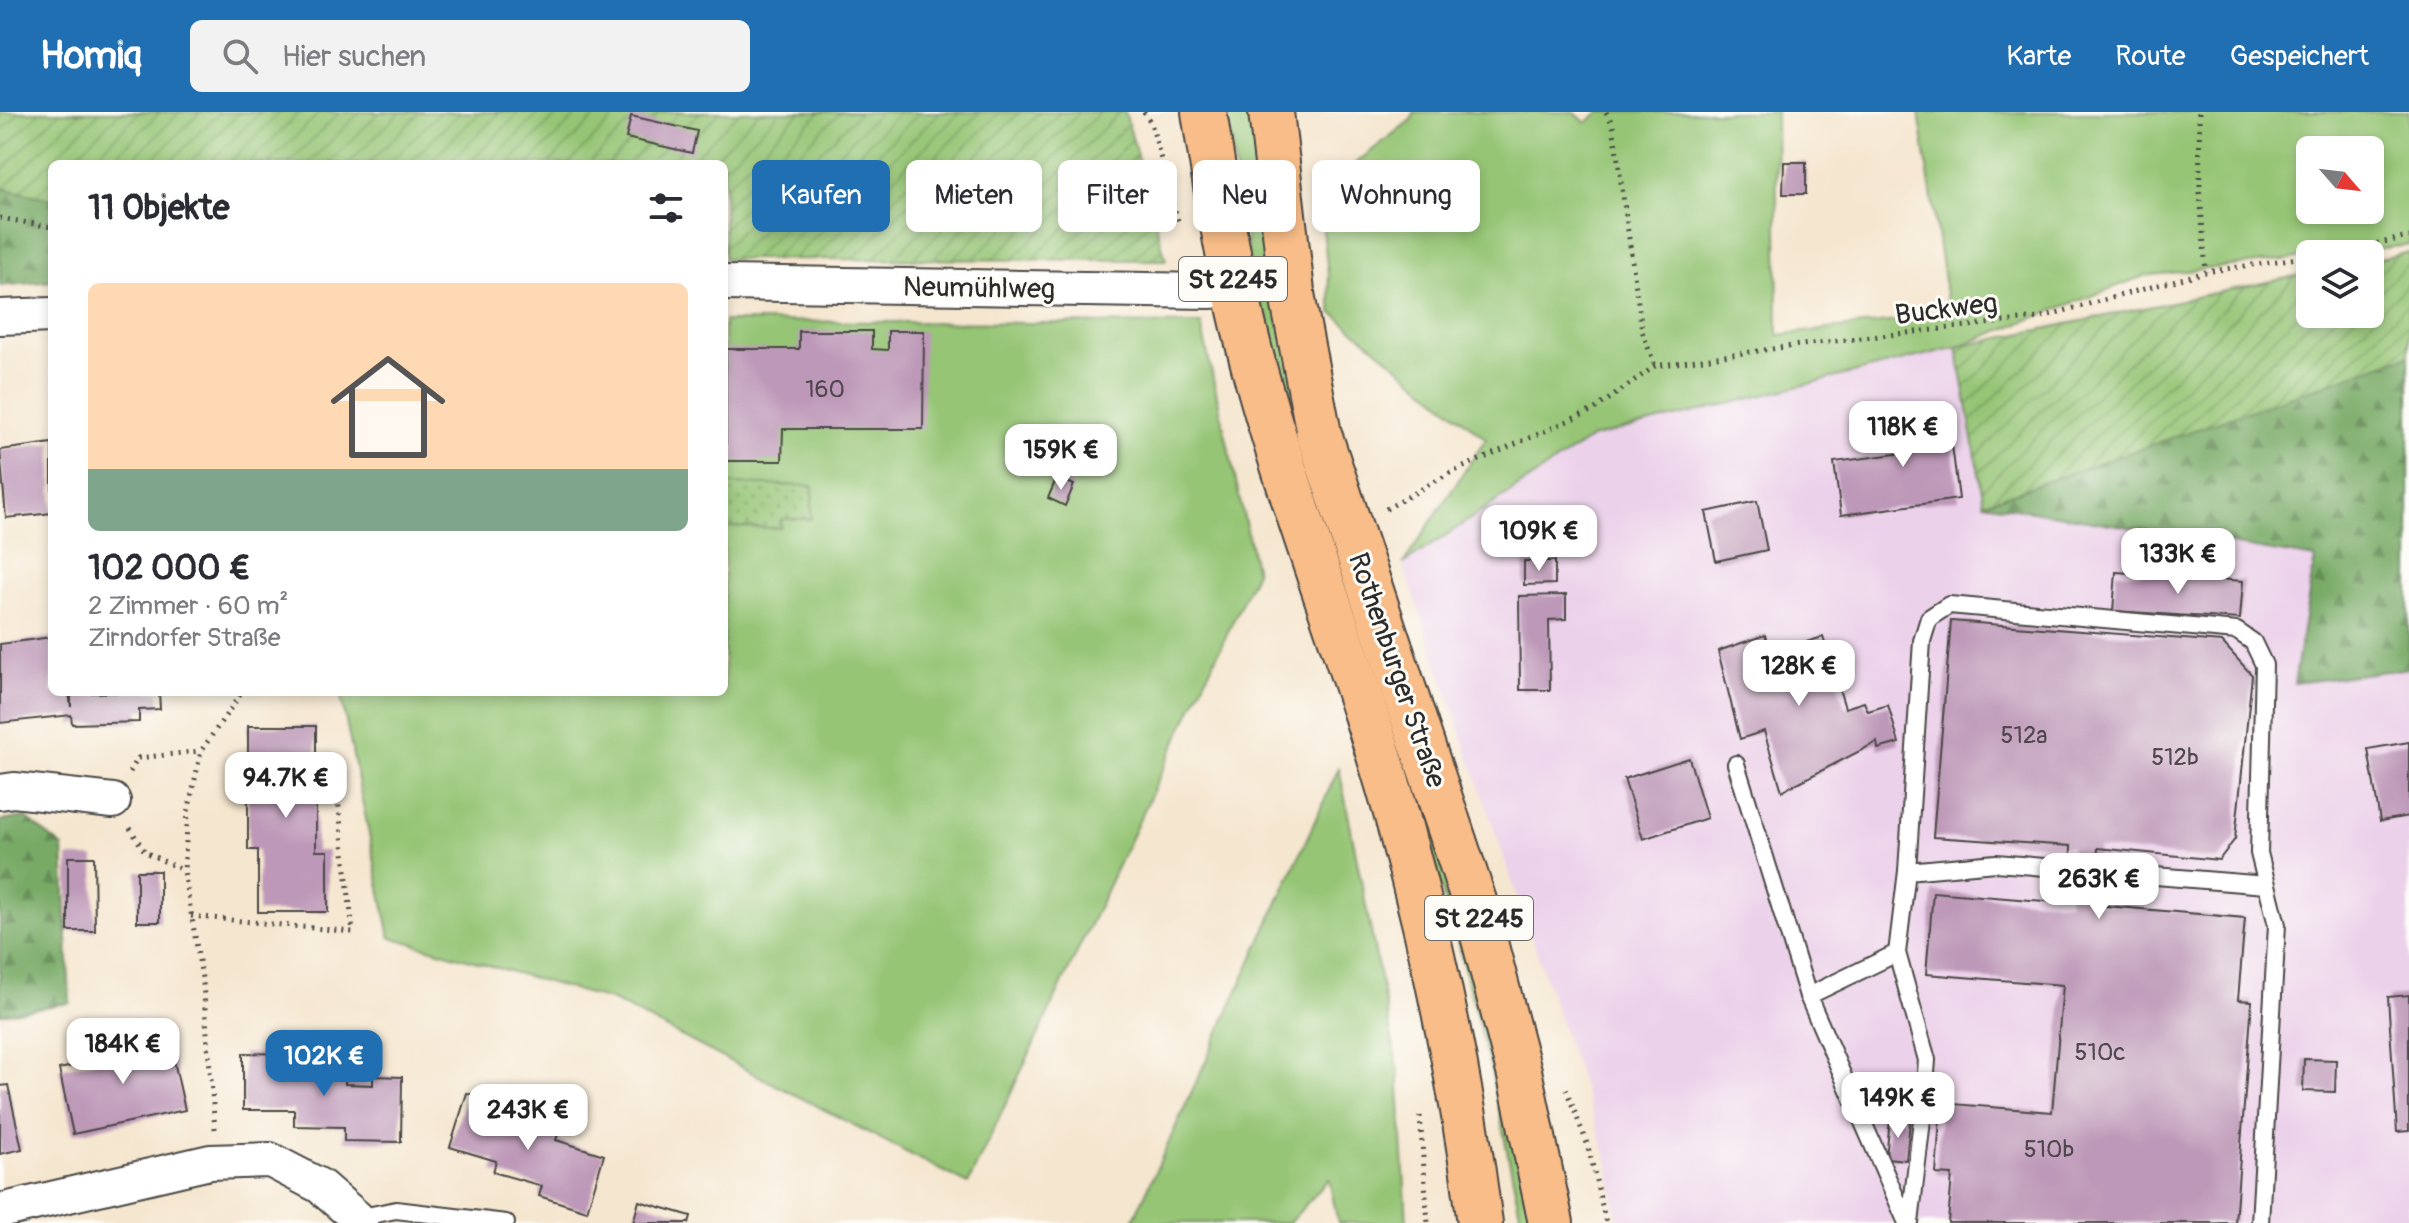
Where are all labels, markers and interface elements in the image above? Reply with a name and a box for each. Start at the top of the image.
search box [190,20,750,92]
text: Homiq [40,32,142,80]
icon: search [218,34,262,78]
text: Hier suchen [282,38,426,75]
text: Karte [2006,39,2071,74]
text: Route [2115,39,2186,74]
text: Gespeichert [2230,39,2369,74]
north arrow [2296,136,2384,224]
map controls [2296,136,2384,328]
chip: Kaufen [752,160,890,232]
chip: Mieten [906,160,1042,232]
chip: Filter [1058,160,1177,232]
chip: Neu [1193,160,1296,232]
chip: Wohnung [1312,160,1480,232]
icon: filters [644,186,688,230]
text: 11 Objekte [88,187,229,230]
button: layers [2296,240,2384,328]
road number: St 2245 [1179,257,1287,301]
street label: Neumühlweg [903,270,1055,307]
street label: Buckweg [1893,286,1999,333]
icon: home [316,335,460,479]
house number: 160 [805,375,845,404]
pin: 118K € [1838,401,1968,469]
text: 118K € [1867,411,1939,443]
pin: 159K € [996,424,1126,492]
text: 159K € [1023,434,1099,466]
pin: 109K € [1474,505,1604,573]
text: 109K € [1499,515,1579,547]
pin: 133K € [2113,528,2243,596]
text: 133K € [2139,538,2217,570]
text: 102 000 € [88,547,250,590]
street label: Rothenburger Straße [1340,548,1453,793]
text: 2 Zimmer · 60 m² [88,590,288,622]
text: Zirndorfer Straße [88,622,281,654]
pin: 128K € [1734,640,1864,708]
text: 128K € [1761,650,1837,682]
house number: 512a [2001,721,2047,750]
house number: 512b [2151,743,2199,772]
pin: 94.7K € [212,752,360,820]
text: 94.7K € [243,762,329,794]
pin: 263K € [2034,853,2164,921]
text: 263K € [2058,863,2140,895]
road number: St 2245 [1425,896,1533,940]
pin: 184K € [58,1018,188,1086]
text: 184K € [85,1028,161,1060]
pin: 102K € [259,1030,389,1098]
house number: 510c [2075,1038,2125,1067]
text: 102K € [284,1040,364,1072]
pin: 149K € [1833,1072,1963,1140]
text: 149K € [1859,1082,1937,1114]
pin: 243K € [463,1084,593,1152]
text: 243K € [487,1094,569,1126]
house number: 510b [2024,1135,2074,1164]

